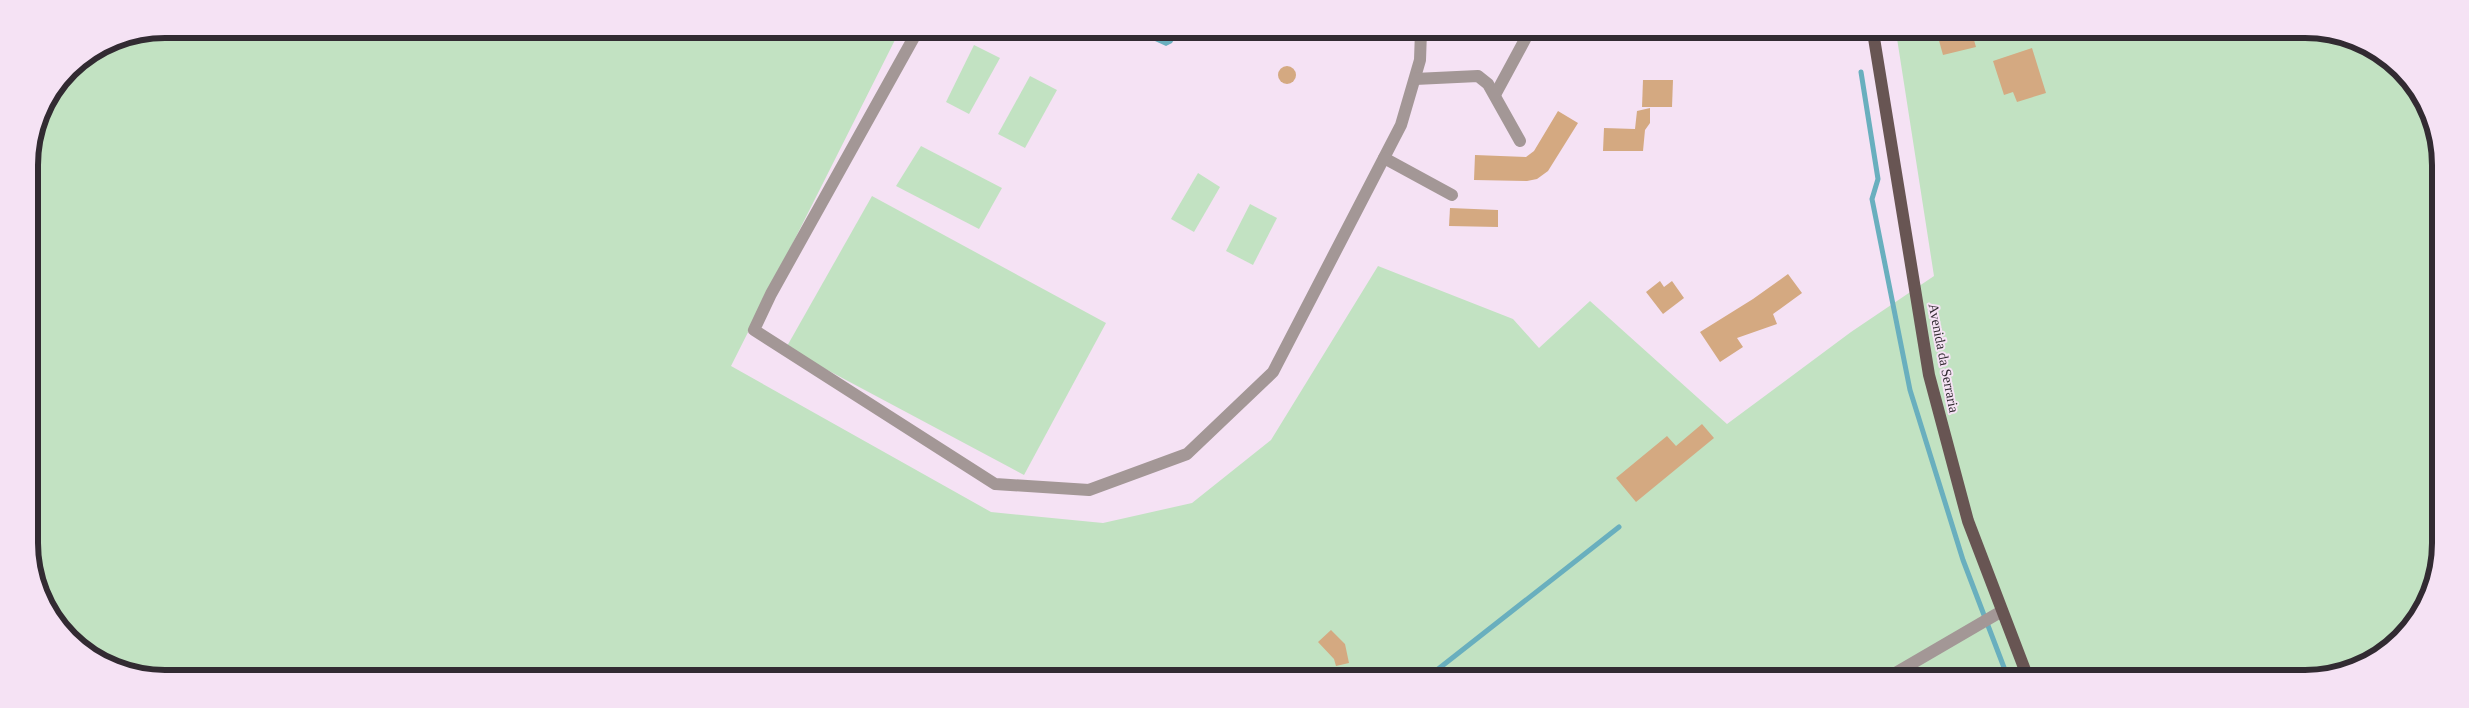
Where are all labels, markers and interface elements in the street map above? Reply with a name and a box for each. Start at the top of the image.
street label: Avenida da Serraria [1926,302,1962,415]

